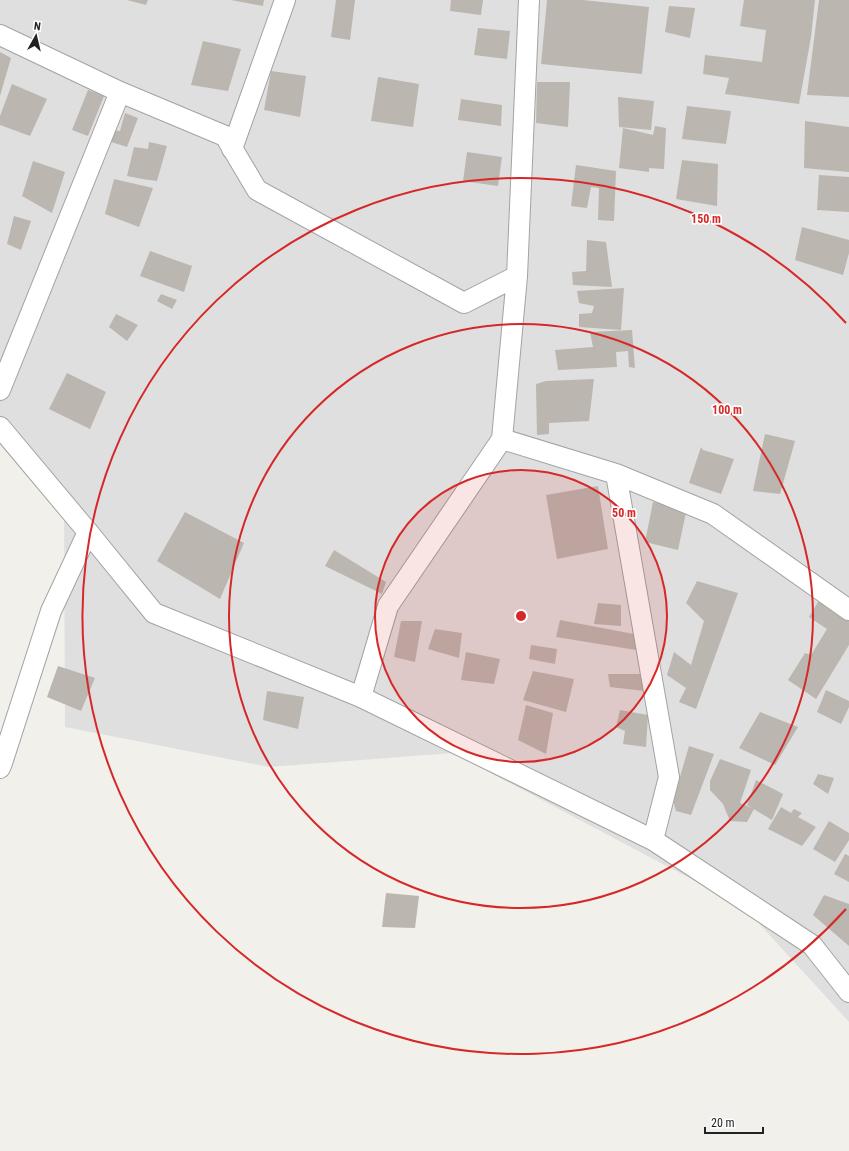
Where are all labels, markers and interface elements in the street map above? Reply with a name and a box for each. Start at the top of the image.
north arrow [16,16,56,56]
text: N [33,20,42,34]
text: 150 m [691,212,721,226]
text: 100 m [712,403,742,417]
text: 50 m [612,506,636,520]
centre of rings [514,609,528,623]
scale bar [705,1109,763,1135]
text: 20 m [711,1116,735,1130]

